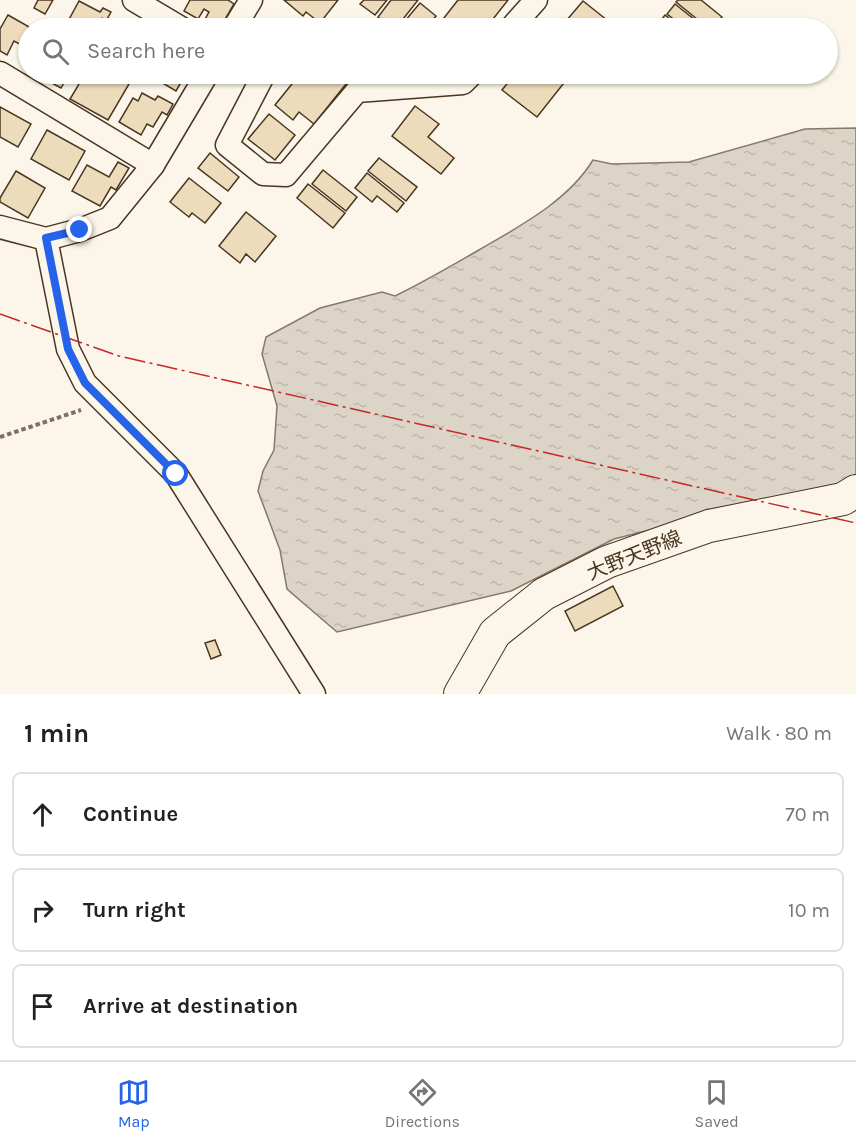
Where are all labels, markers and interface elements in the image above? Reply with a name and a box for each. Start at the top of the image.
search box [18,18,838,84]
icon: search [39,35,72,68]
text: Search here [87,38,205,64]
route end [66,216,92,242]
route start [162,460,188,486]
street label: 大野天野線 [584,526,685,585]
text: 1 min [24,718,89,749]
text: Walk · 80 m [726,722,832,745]
icon: ahead [26,798,59,831]
text: Continue [83,801,178,827]
text: 70 m [785,803,830,826]
icon: right [26,894,59,927]
text: Turn right [83,897,186,923]
text: 10 m [788,899,830,922]
icon: arrive [26,990,59,1023]
text: Arrive at destination [83,993,298,1019]
tab: Map [117,1076,150,1131]
tab: Directions [385,1076,460,1131]
tab: Saved [695,1076,739,1131]

